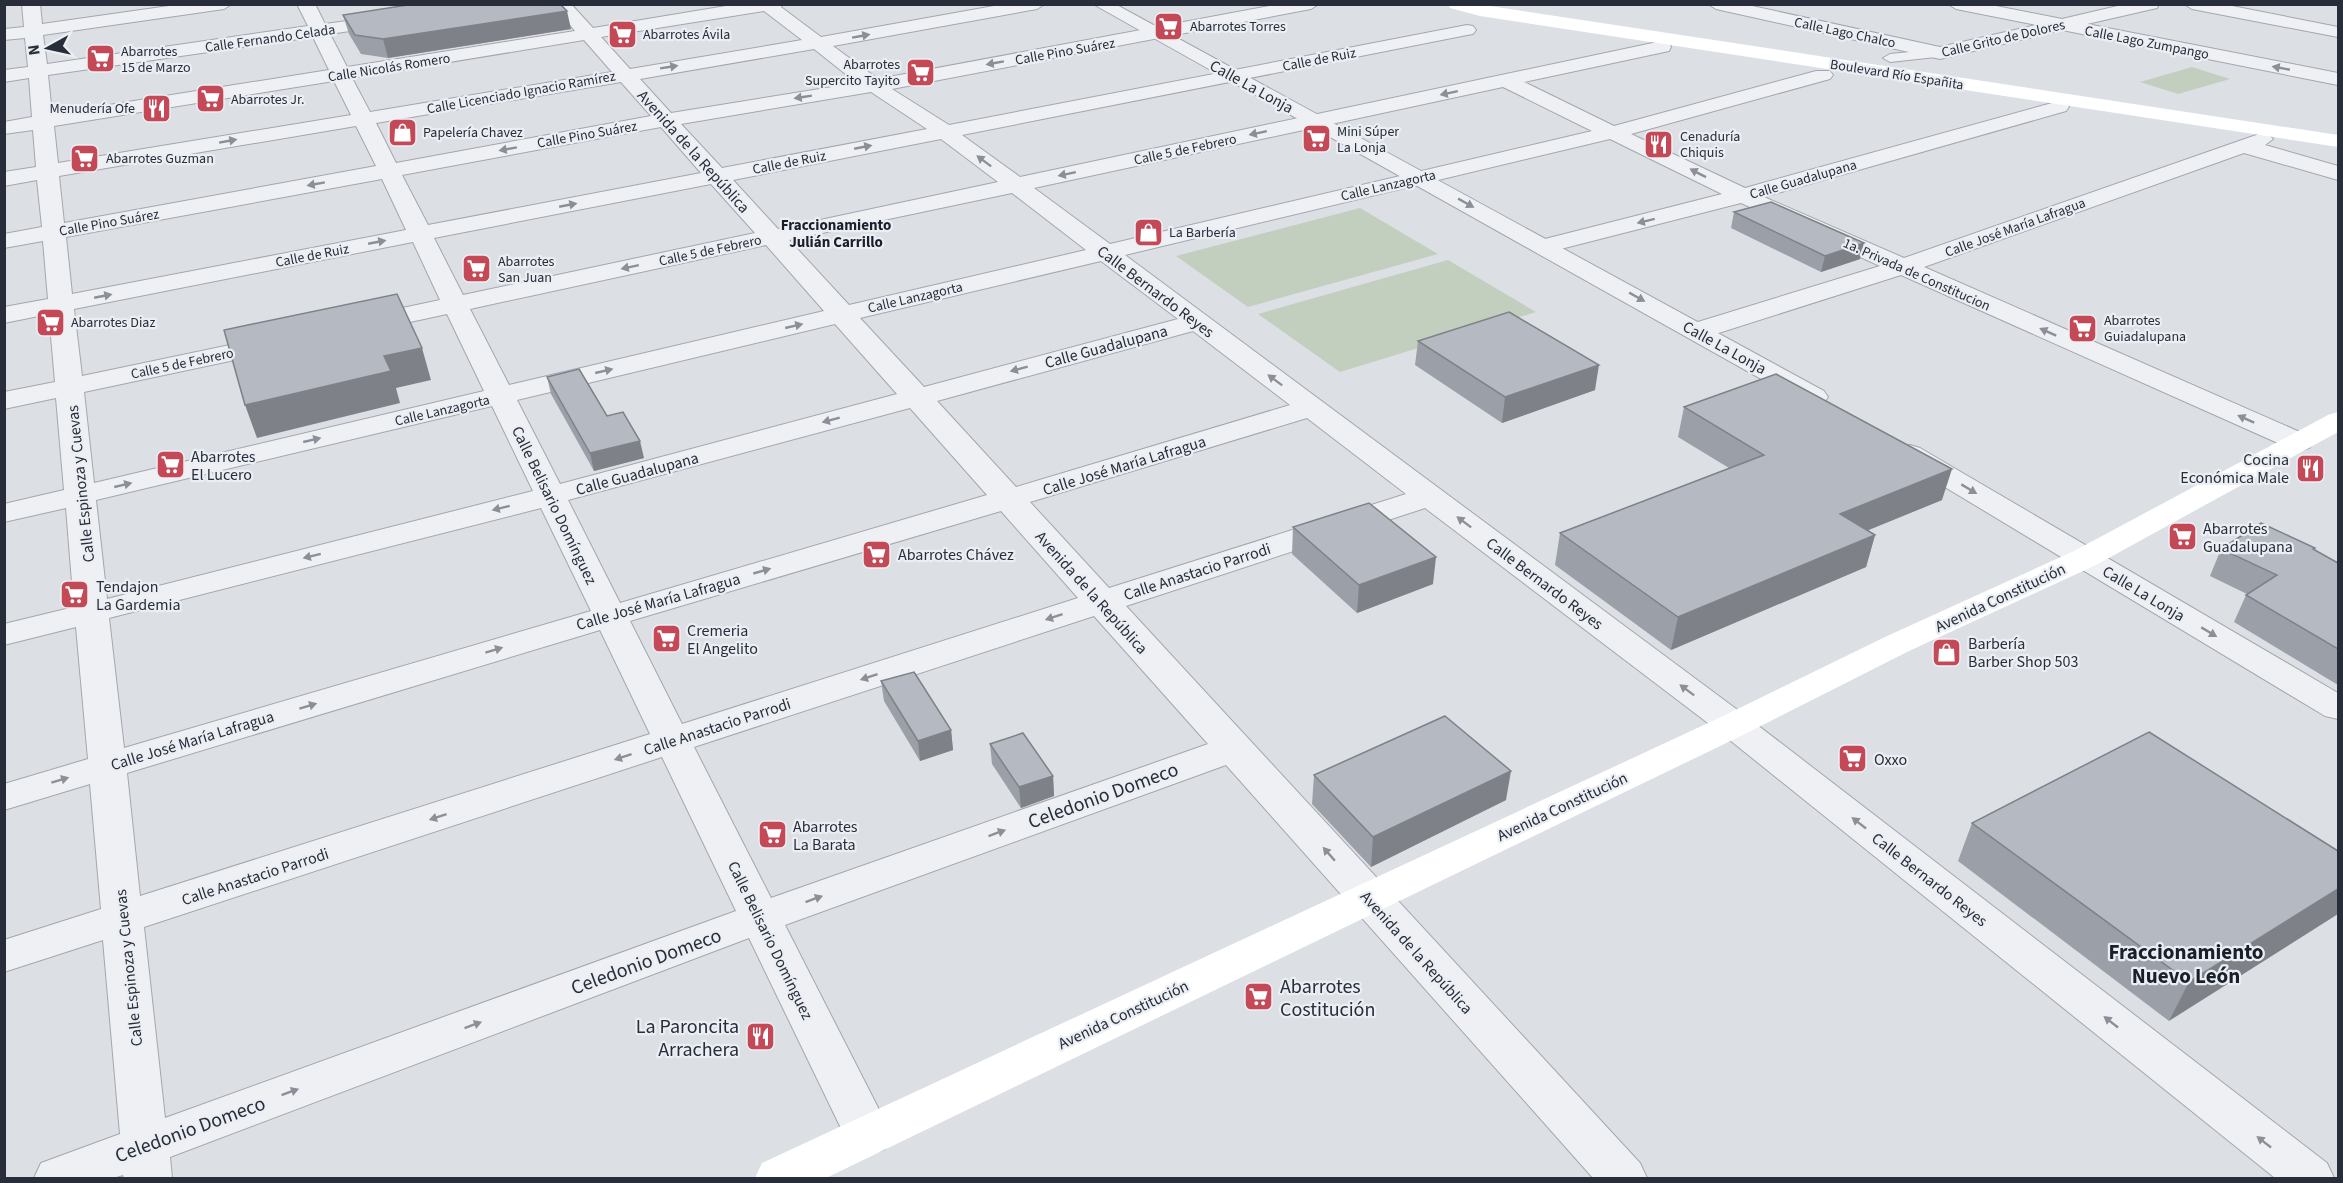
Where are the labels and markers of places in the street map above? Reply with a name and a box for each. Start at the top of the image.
supermarket icon: Abarrotes Torres [1153,10,1185,42]
place label: Abarrotes Torres [1190,17,1286,37]
supermarket icon: Abarrotes Ávila [606,18,638,50]
place label: Abarrotes Ávila [643,25,730,45]
place label: Abarrotes 15 de Marzo [121,42,191,78]
supermarket icon: Abarrotes 15 de Marzo [84,43,116,75]
place label: Abarrotes Supercito Tayito [805,55,900,91]
supermarket icon: Abarrotes Supercito Tayito [905,56,937,88]
supermarket icon: Abarrotes Jr. [194,83,226,115]
place label: Abarrotes Jr. [231,90,305,110]
restaurant icon: Menudería Ofe [140,92,172,124]
place label: Menudería Ofe [50,99,135,119]
shop icon: Papelería Chavez [386,116,418,148]
place label: Mini Súper La Lonja [1337,122,1399,158]
place label: Papelería Chavez [423,123,523,143]
supermarket icon: Mini Súper La Lonja [1300,123,1332,155]
place label: Cenaduría Chiquis [1680,127,1740,163]
restaurant icon: Cenaduría Chiquis [1643,128,1675,160]
supermarket icon: Abarrotes Guzman [69,142,101,174]
place label: Abarrotes Guzman [106,149,214,169]
shop icon: La Barbería [1132,216,1164,248]
place label: La Barbería [1169,223,1236,243]
place label: Abarrotes San Juan [498,252,555,288]
supermarket icon: Abarrotes San Juan [461,253,493,285]
supermarket icon: Abarrotes Diaz [34,306,66,338]
place label: Abarrotes Guiadalupana [2104,311,2186,347]
supermarket icon: Abarrotes Guiadalupana [2067,312,2099,344]
place label: Abarrotes Diaz [71,313,155,333]
place label: Abarrotes El Lucero [191,446,256,486]
supermarket icon: Abarrotes El Lucero [154,449,186,481]
place label: Cocina Económica Male [2180,449,2289,489]
restaurant icon: Cocina Económica Male [2294,452,2326,484]
place label: Abarrotes Guadalupana [2203,518,2293,558]
supermarket icon: Abarrotes Guadalupana [2166,521,2198,553]
supermarket icon: Abarrotes Chávez [861,538,893,570]
place label: Abarrotes Chávez [898,544,1014,566]
place label: Tendajon La Gardemia [96,576,180,616]
supermarket icon: Tendajon La Gardemia [59,579,91,611]
place label: Cremeria El Angelito [687,620,758,660]
supermarket icon: Cremeria El Angelito [650,623,682,655]
place label: Barbería Barber Shop 503 [1968,633,2078,673]
shop icon: Barbería Barber Shop 503 [1931,636,1963,668]
supermarket icon: Oxxo [1837,743,1869,775]
place label: Oxxo [1874,749,1907,771]
place label: Abarrotes La Barata [793,816,858,856]
supermarket icon: Abarrotes La Barata [756,819,788,851]
place label: Abarrotes Costitución [1280,973,1375,1024]
supermarket icon: Abarrotes Costitución [1243,981,1275,1013]
place label: La Paroncita Arrachera [636,1013,739,1064]
restaurant icon: La Paroncita Arrachera [744,1021,776,1053]

